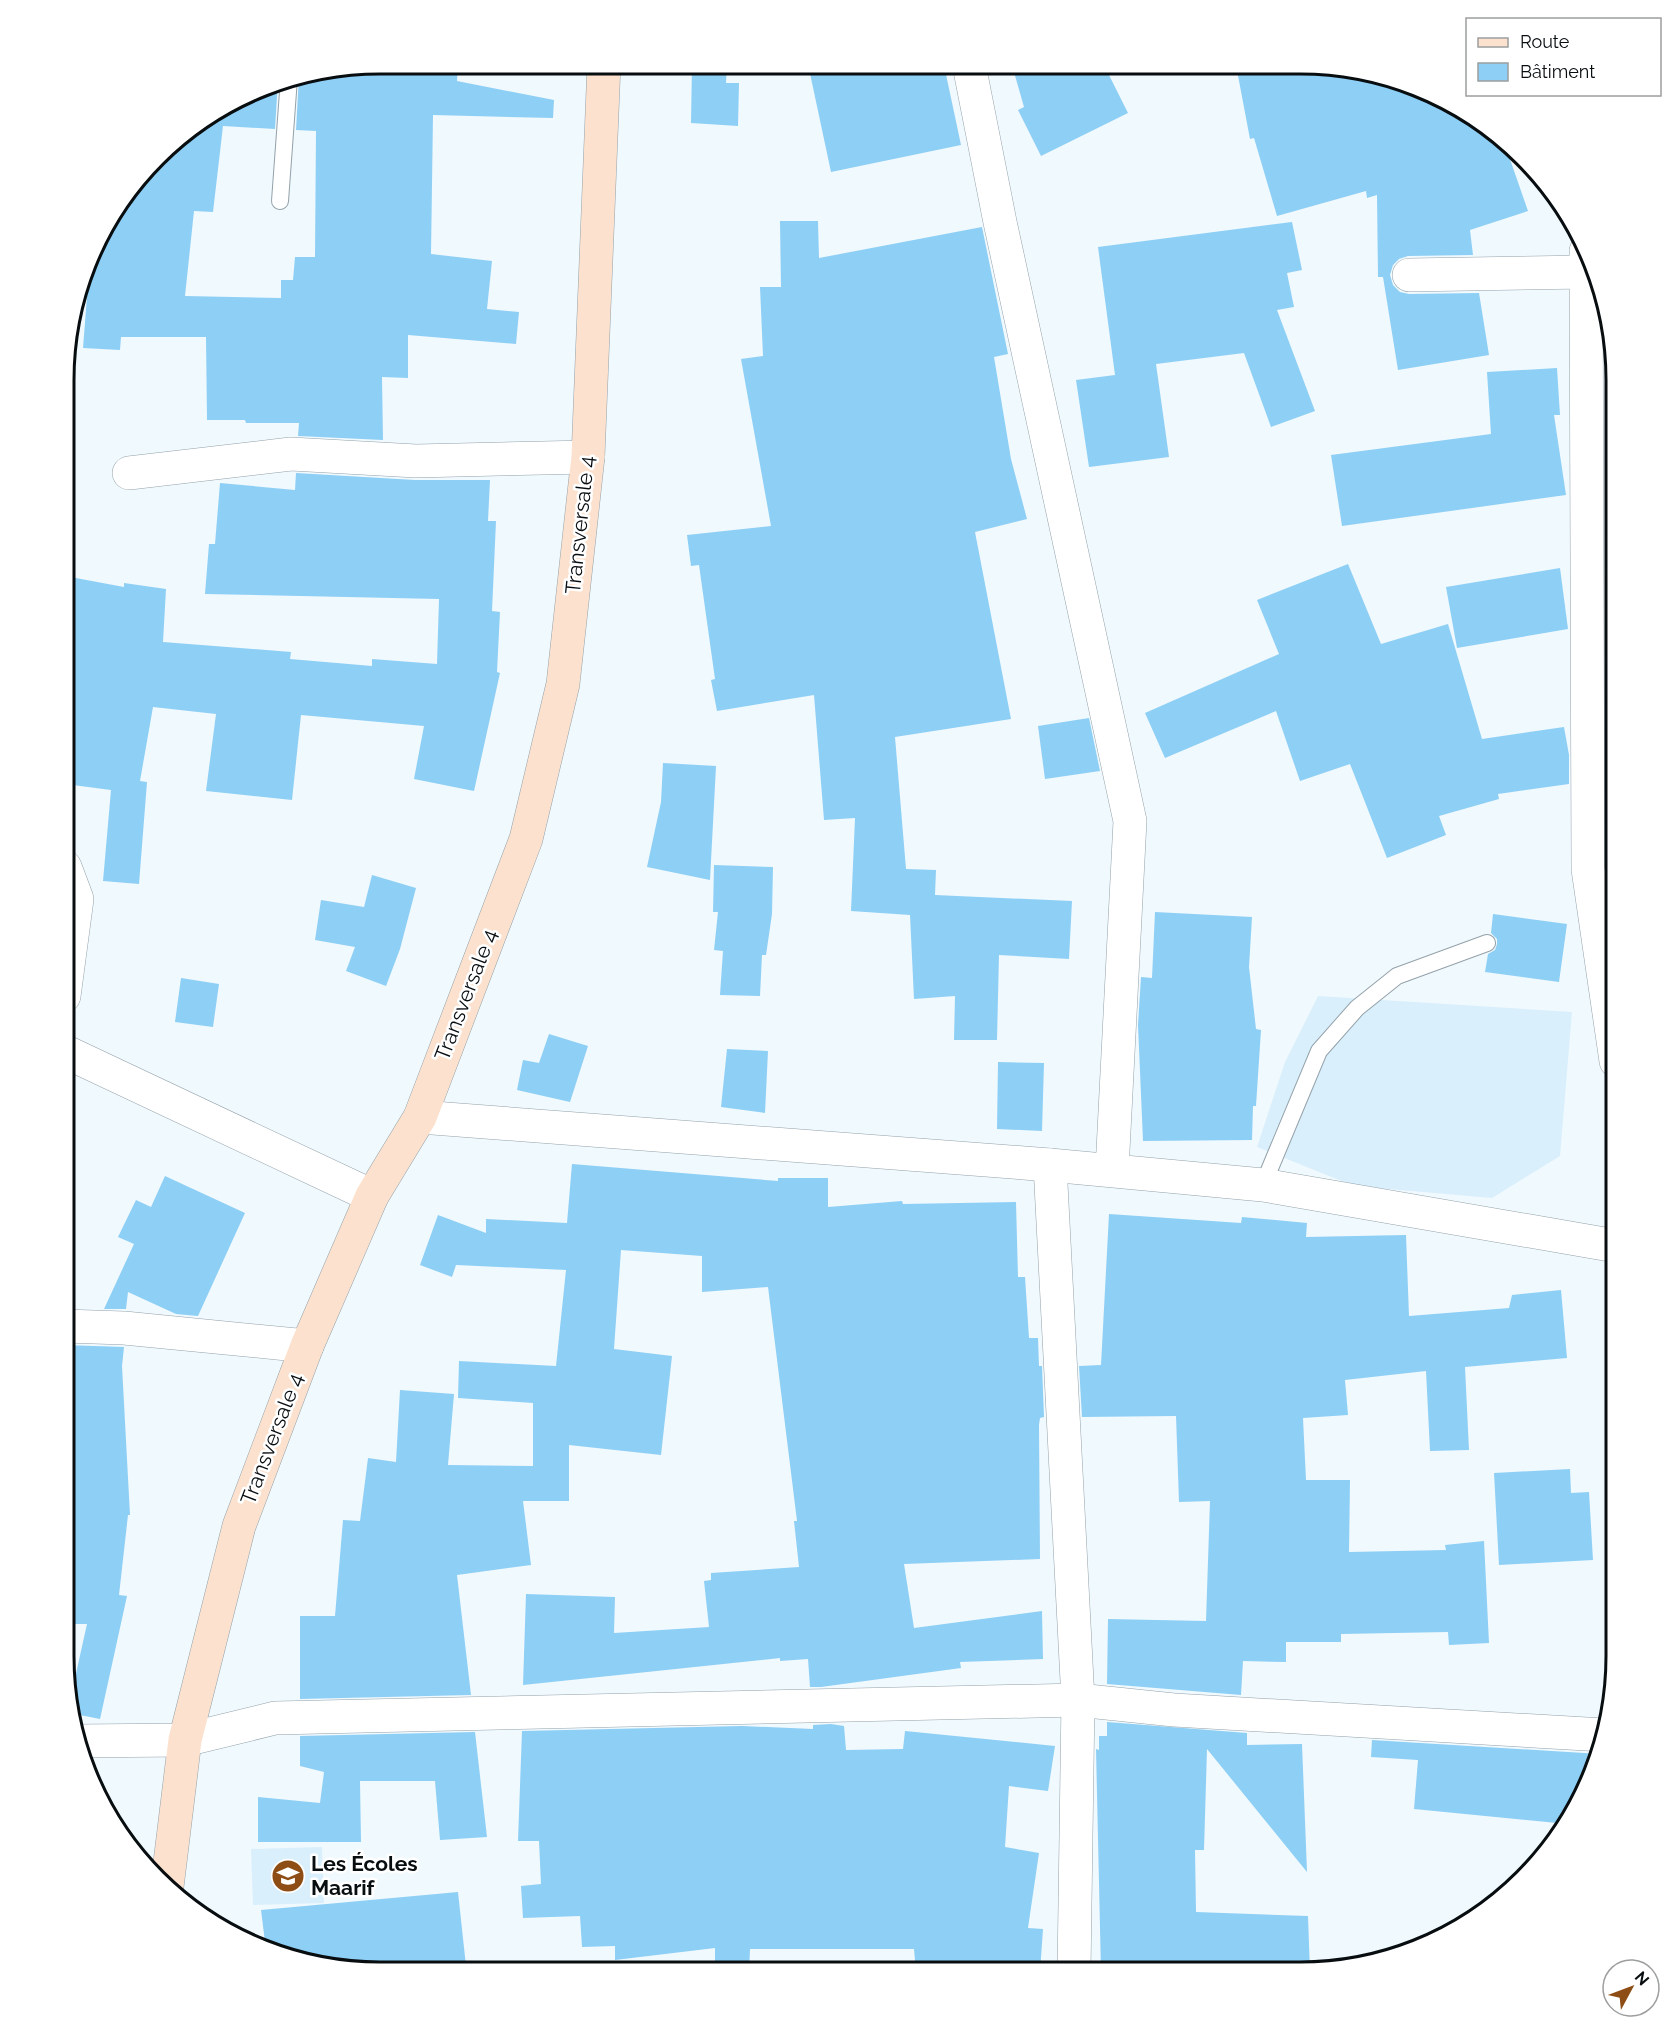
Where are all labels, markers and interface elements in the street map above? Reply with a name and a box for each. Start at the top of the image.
legend [1466,18,1661,96]
text: Route [1520,31,1570,52]
text: Bâtiment [1520,61,1595,82]
street label: Transversale 4 [560,455,599,595]
street label: Transversale 4 [429,926,502,1064]
street label: Transversale 4 [235,1370,308,1508]
place label: Les Écoles Maarif [311,1851,418,1900]
school or university icon: Les Écoles Maarif [270,1858,306,1894]
north arrow [1601,1958,1661,2018]
text: N [1631,1968,1653,1989]

